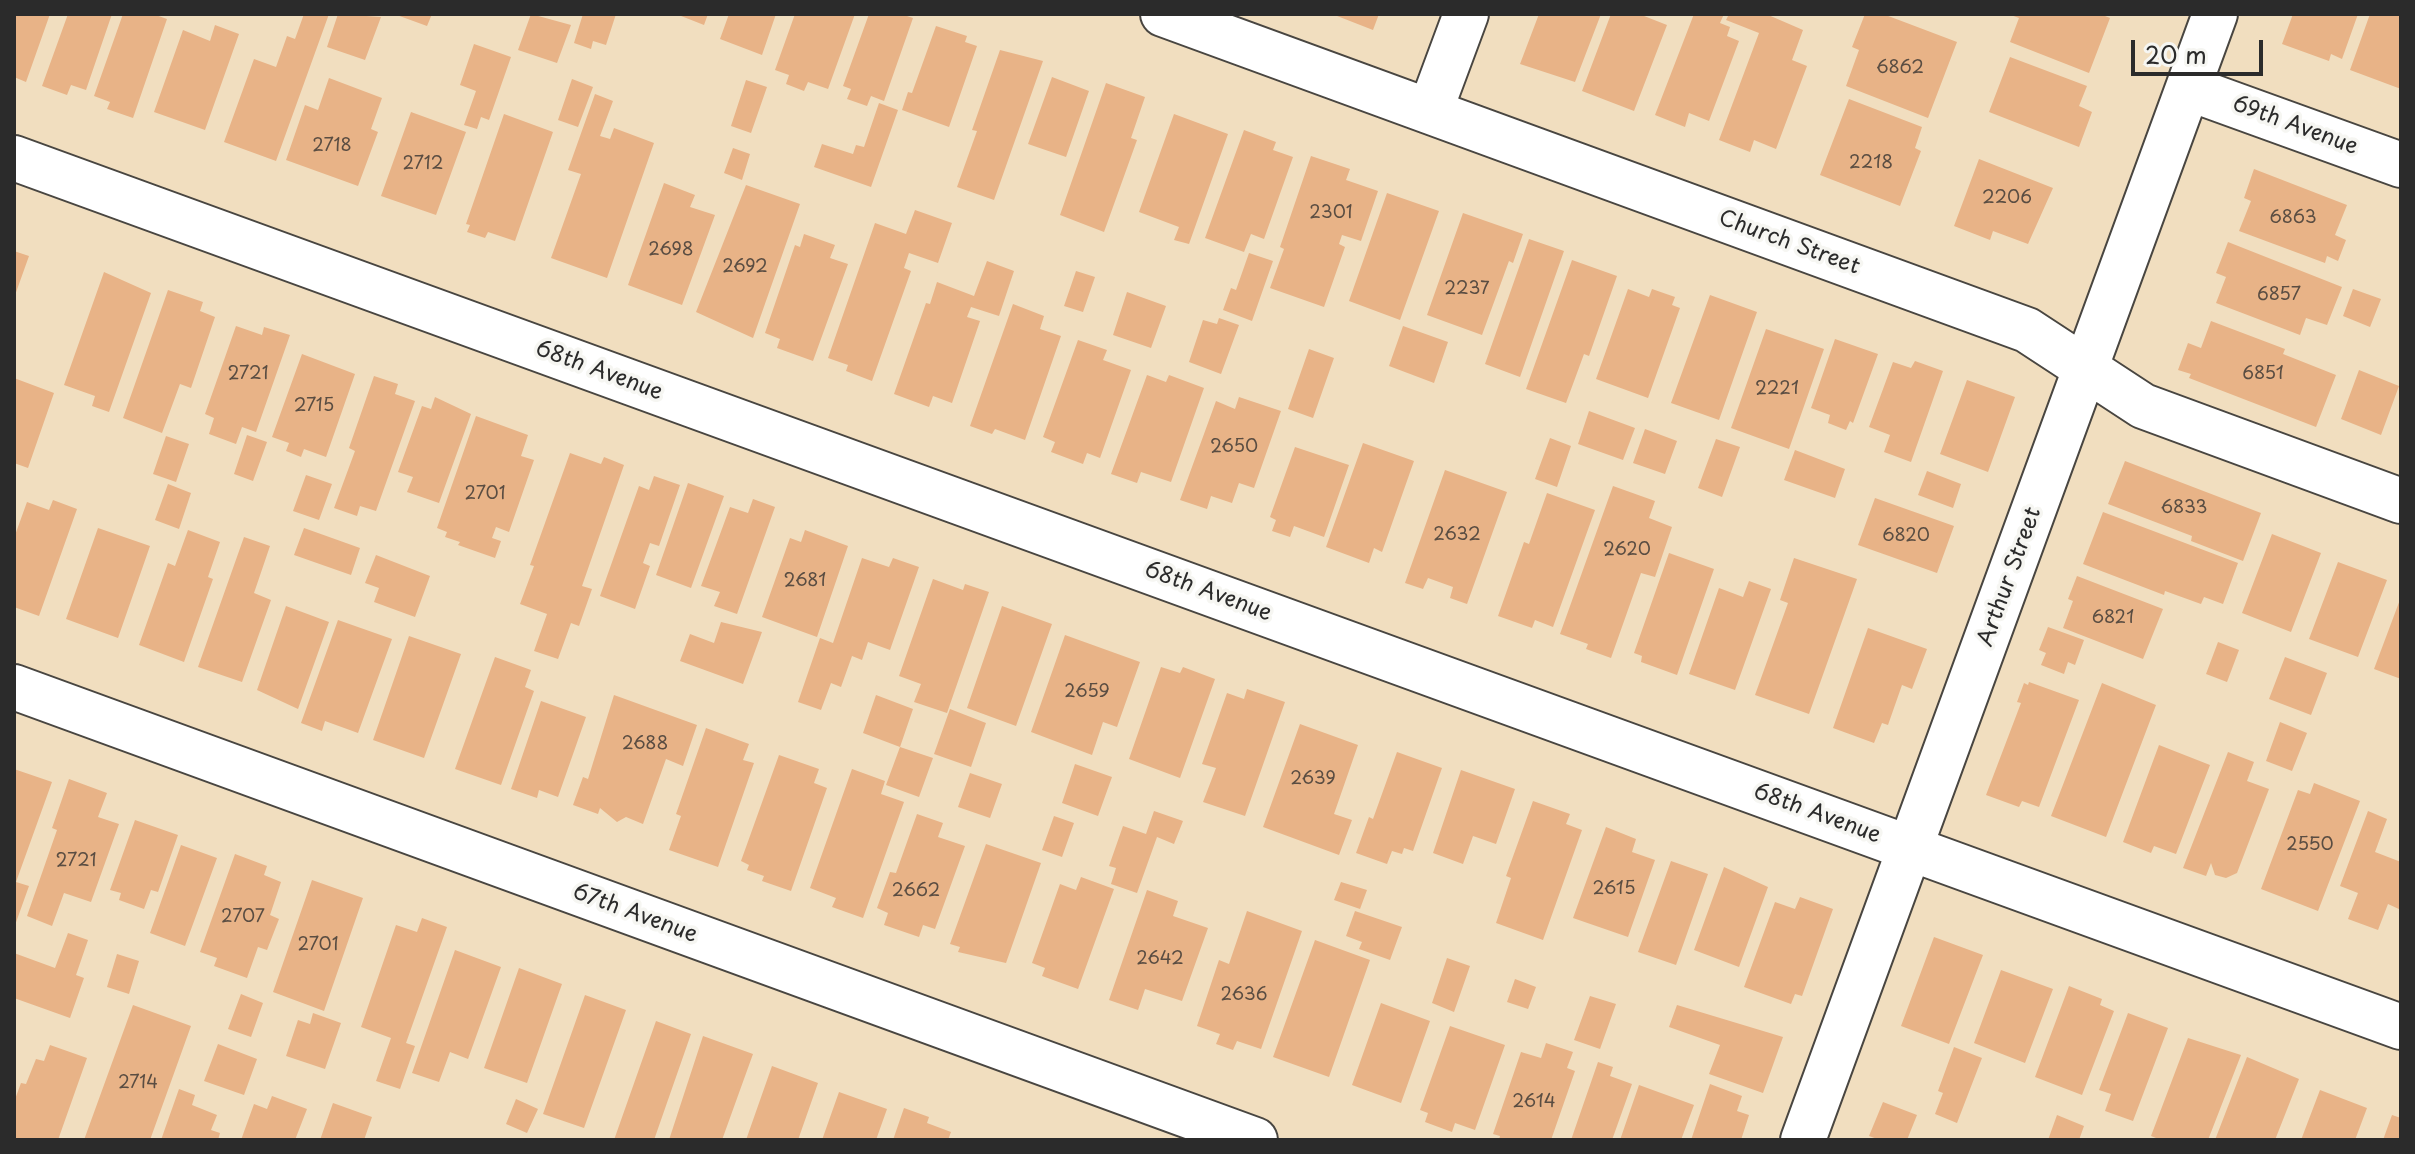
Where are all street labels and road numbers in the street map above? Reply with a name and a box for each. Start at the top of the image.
street label: 69th Avenue [2229,91,2361,161]
street label: Church Street [1715,205,1863,281]
street label: 68th Avenue [532,336,666,406]
street label: Arthur Street [1973,504,2047,650]
street label: 68th Avenue [1141,557,1275,627]
street label: 68th Avenue [1750,779,1884,849]
street label: 67th Avenue [569,879,701,949]

